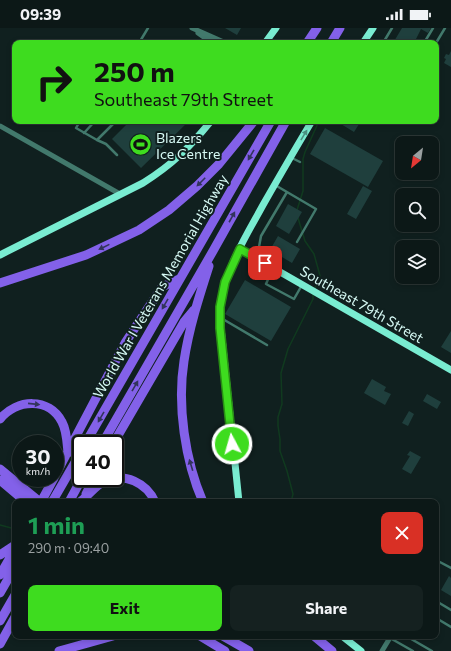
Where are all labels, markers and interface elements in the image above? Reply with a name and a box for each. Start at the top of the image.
text: 09:39 [20,5,61,23]
text: 250 m [94,54,175,88]
icon: right [28,56,80,108]
text: Southeast 79th Street [94,88,273,110]
place label: Blazers Ice Centre [156,129,220,162]
one-way arrow [300,129,307,141]
sports icon: Blazers Ice Centre [128,132,154,158]
north arrow [395,136,439,180]
map controls [395,136,439,284]
one-way arrow [248,149,255,161]
street label: World War I Veterans Memorial Highway [89,171,231,401]
one-way arrow [196,177,206,187]
button: search [395,188,439,232]
one-way arrow [229,211,236,223]
button: layers [395,240,439,284]
one-way arrow [98,244,110,250]
pin [248,246,282,280]
icon: arrive [254,252,276,274]
street label: Southeast 79th Street [297,262,427,346]
one-way arrow [162,298,169,310]
one-way arrow [132,380,139,392]
one-way arrow [28,401,40,408]
one-way arrow [98,411,104,423]
position arrow [211,423,253,465]
speed limit sign: 40 [72,435,124,487]
text: 30 [26,444,50,468]
one-way arrow [188,459,194,471]
text: km/h [26,465,50,477]
text: 1 min [28,510,85,539]
button: close [381,512,423,554]
text: 290 m · 09:40 [28,540,109,556]
button: Exit [28,585,222,631]
button: Share [230,585,423,631]

